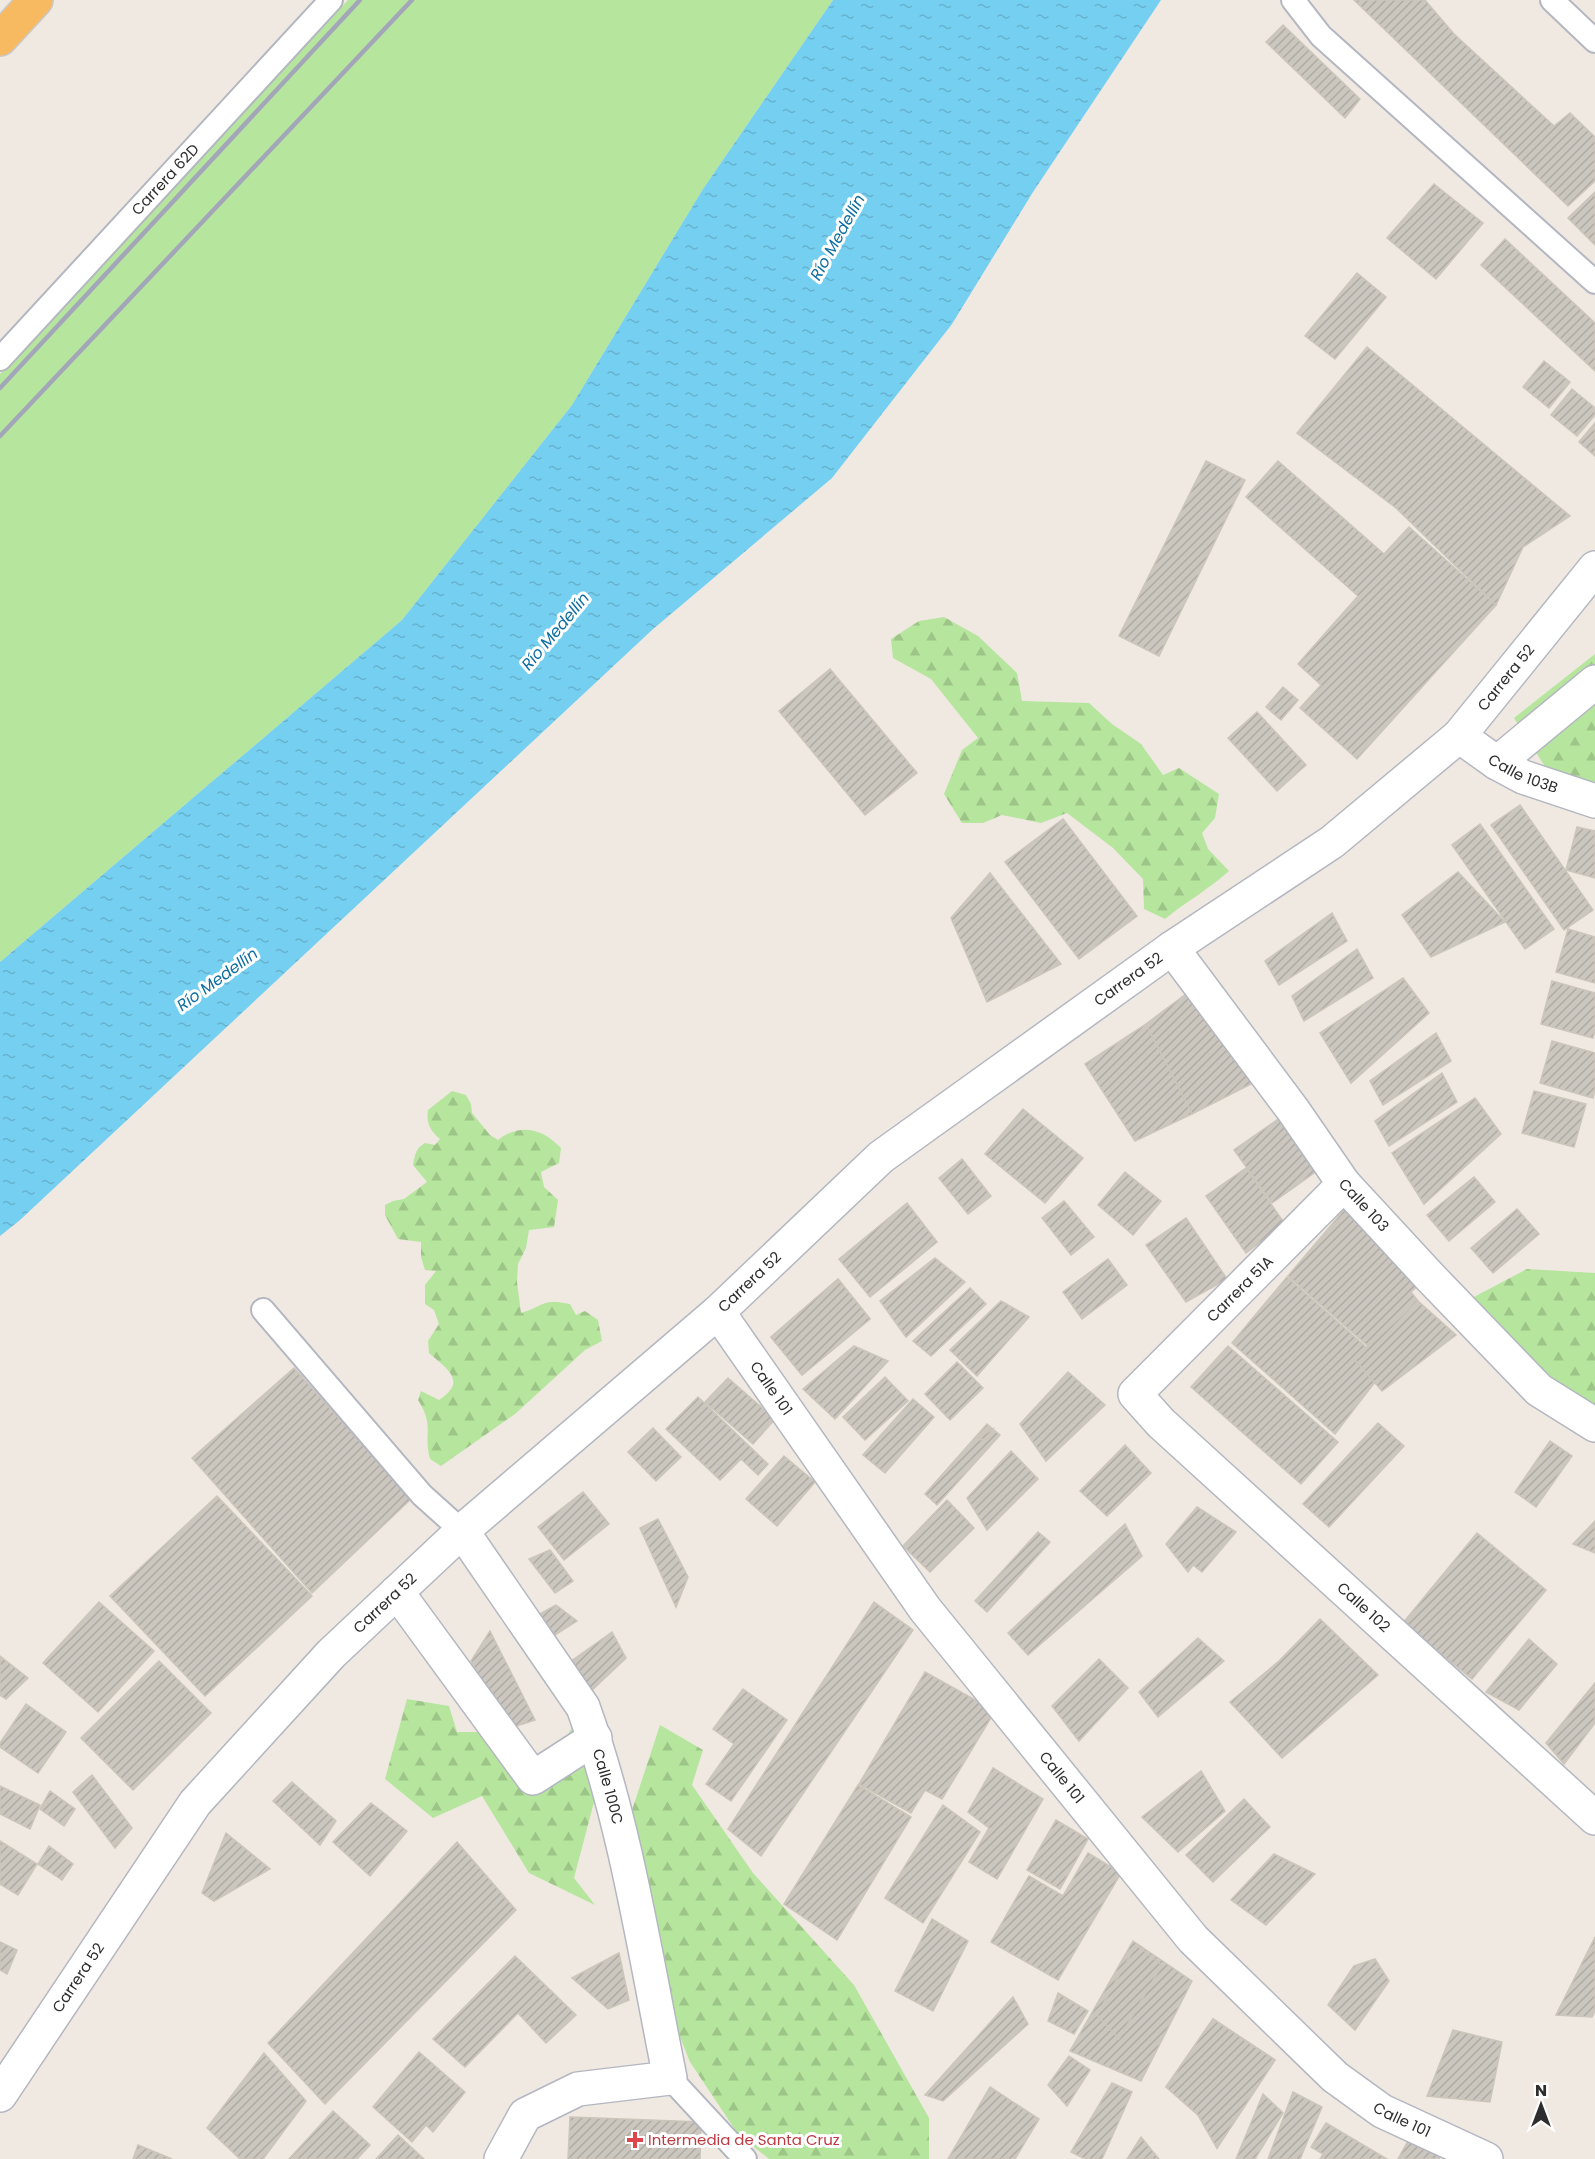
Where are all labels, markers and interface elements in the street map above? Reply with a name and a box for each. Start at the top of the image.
street label: Carrera 62D [127,139,204,220]
water label: Río Medellín [804,190,871,284]
water label: Río Medellín [516,587,595,675]
street label: Carrera 52 [1472,640,1539,715]
street label: Calle 103B [1484,749,1561,798]
water label: Río Medellín [172,942,263,1017]
street label: Carrera 52 [1089,947,1167,1011]
street label: Calle 103 [1334,1174,1394,1236]
street label: Carrera 52 [713,1246,785,1317]
street label: Carrera 51A [1202,1251,1278,1327]
street label: Calle 101 [745,1357,798,1419]
street label: Carrera 52 [348,1568,421,1638]
street label: Calle 102 [1333,1577,1395,1637]
street label: Calle 100C [588,1746,629,1827]
street label: Calle 101 [1035,1747,1090,1808]
street label: Carrera 52 [47,1938,109,2017]
north arrow [1511,2075,1571,2135]
text: N [1535,2079,1547,2102]
street label: Calle 101 [1369,2097,1434,2142]
place label: Intermedia de Santa Cruz [648,2129,840,2150]
marker: Intermedia de Santa Cruz [626,2131,644,2149]

